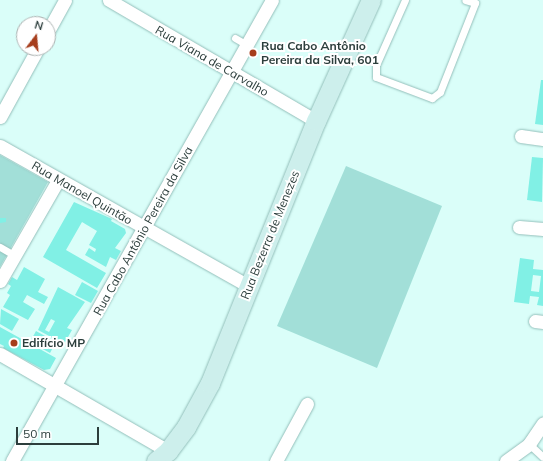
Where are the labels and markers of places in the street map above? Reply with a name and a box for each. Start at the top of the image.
place label: Rua Cabo Antônio Pereira da Silva, 601 [261,39,379,67]
marker: Rua Cabo Antônio Pereira da Silva, 601 [248,48,258,58]
place label: Edifício MP [22,336,85,350]
marker: Edifício MP [9,338,19,348]

